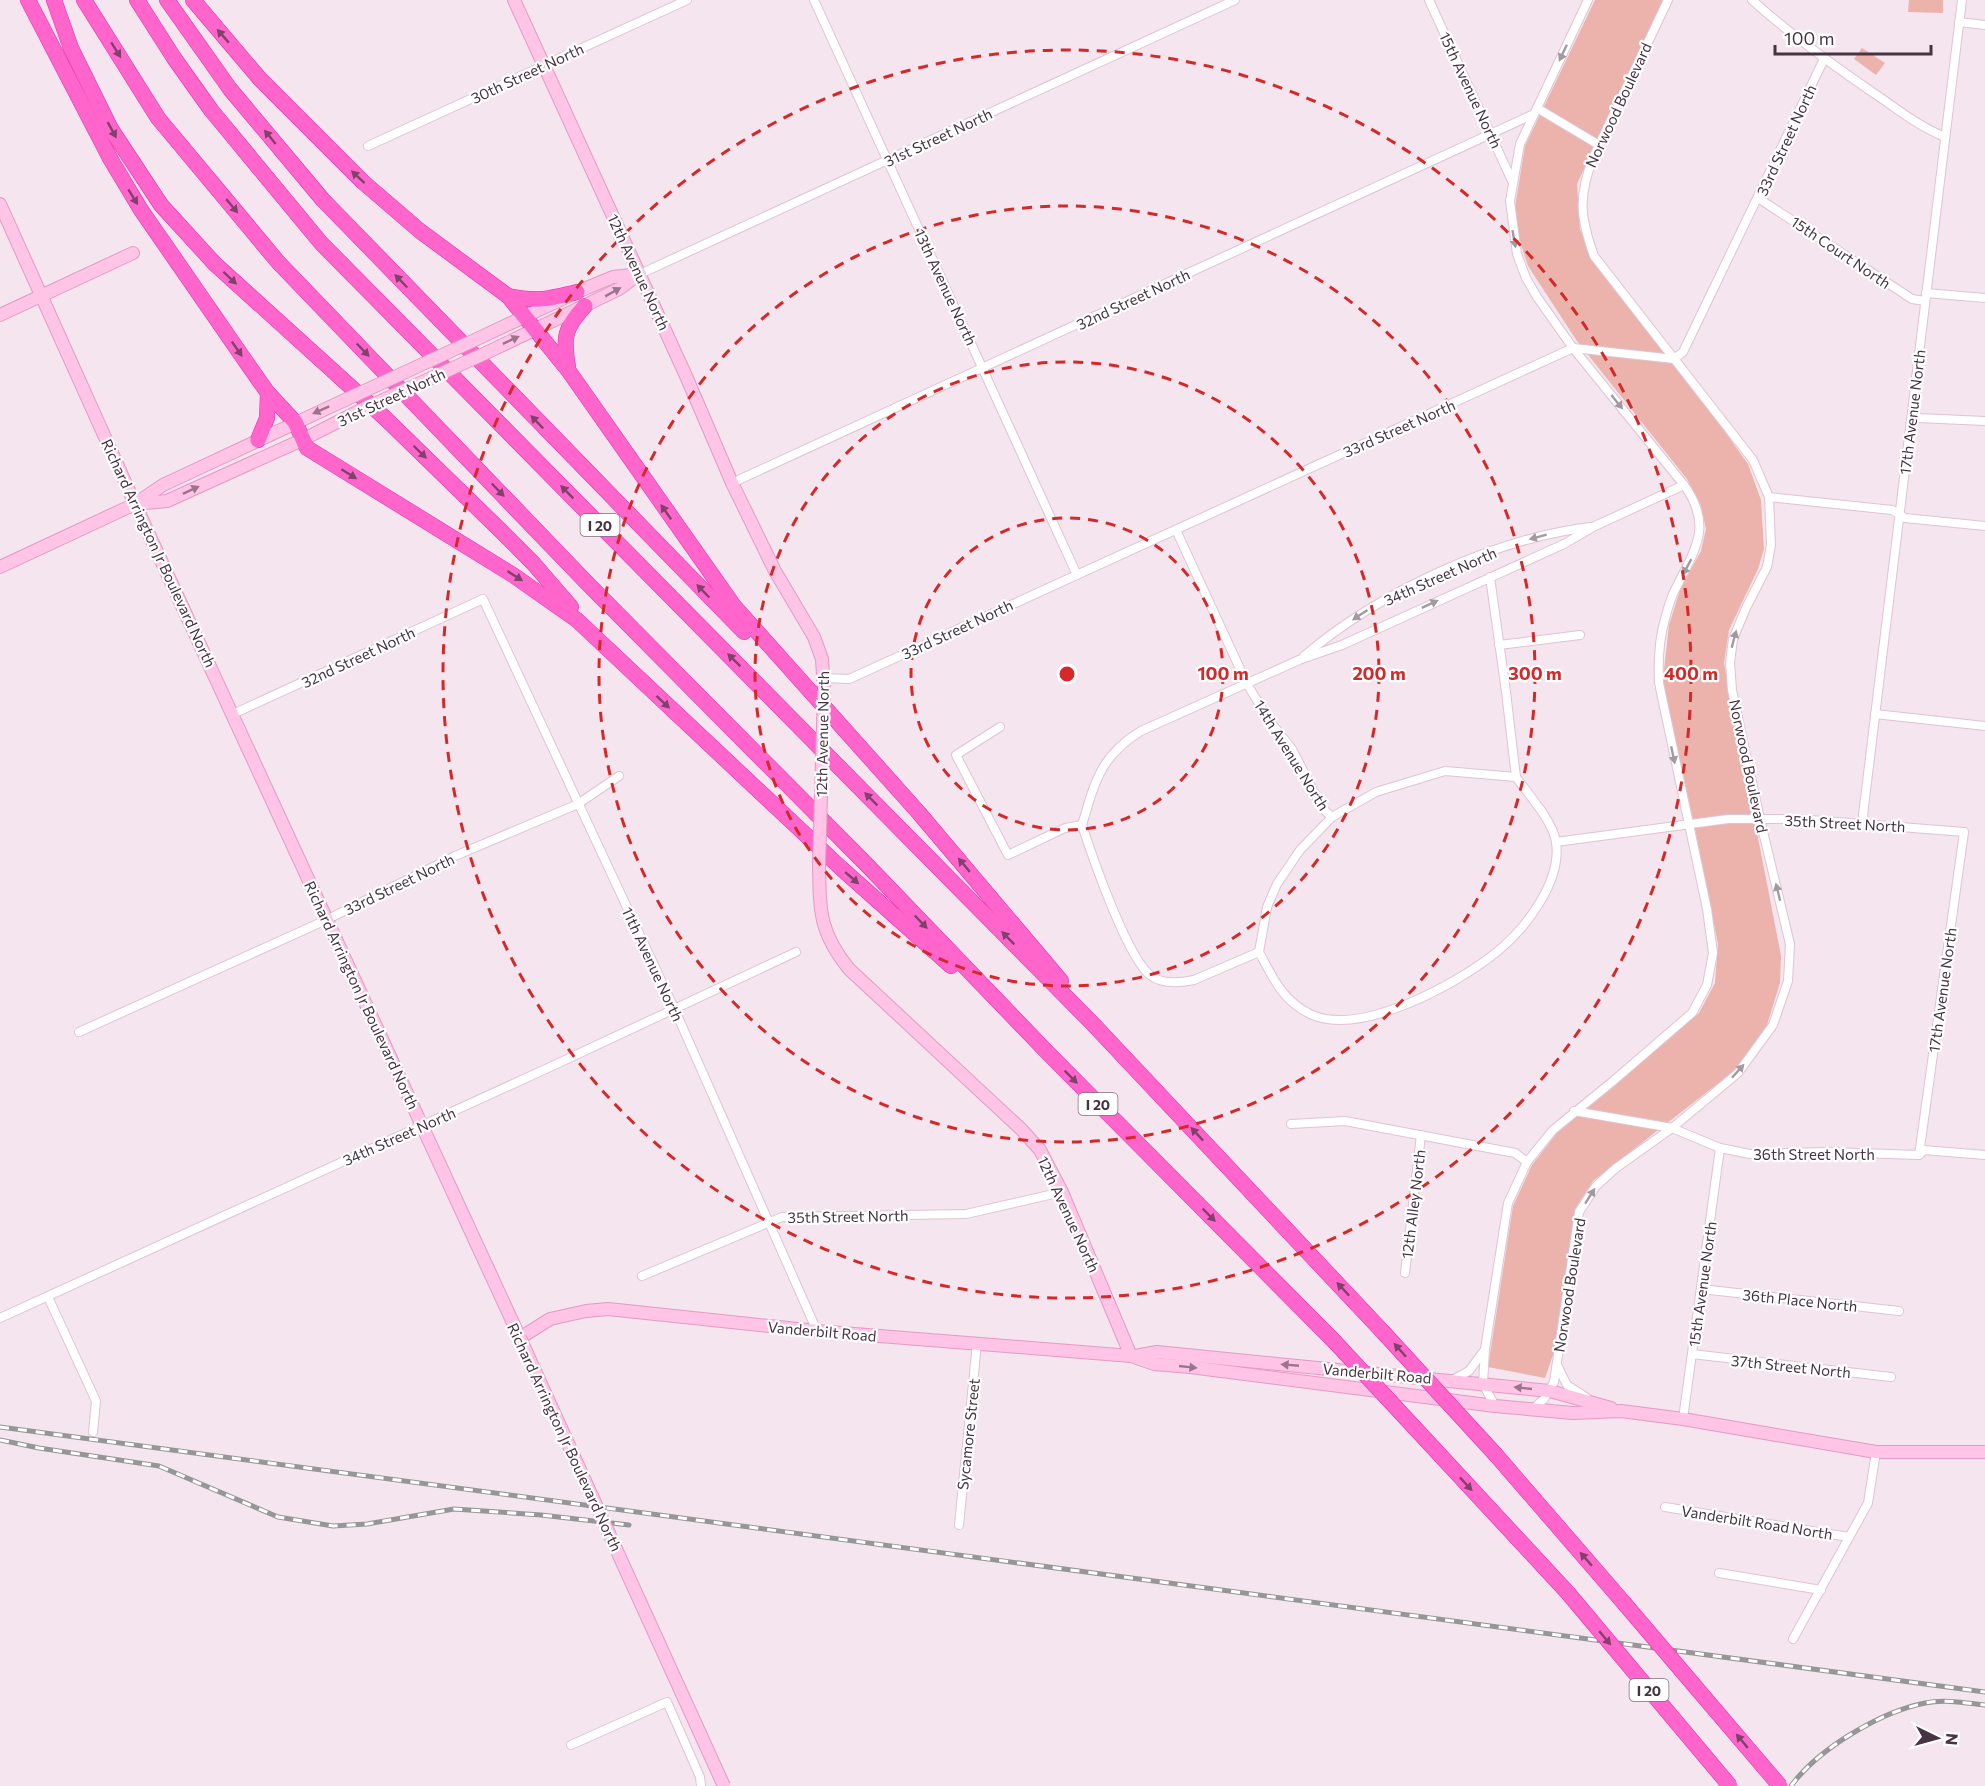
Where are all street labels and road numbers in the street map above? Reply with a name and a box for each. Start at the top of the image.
street label: 15th Avenue North [1436,29,1506,151]
street label: 30th Street North [468,39,586,107]
street label: Norwood Boulevard [1581,40,1655,170]
street label: 33rd Street North [1752,82,1820,198]
street label: 31st Street North [881,104,995,170]
street label: 12th Avenue North [604,211,674,333]
street label: 15th Court North [1788,212,1894,292]
street label: 13th Avenue North [911,226,981,348]
street label: 32nd Street North [1073,265,1193,333]
street label: 17th Avenue North [1895,348,1929,476]
street label: 31st Street North [334,364,448,430]
street label: 33rd Street North [1340,395,1458,461]
street label: Richard Arrington Jr Boulevard North [98,436,220,670]
road number: I 20 [580,514,620,536]
street label: 34th Street North [1381,543,1499,609]
street label: 33rd Street North [899,595,1015,663]
street label: 32nd Street North [298,623,418,691]
street label: 12th Avenue North [812,671,832,797]
street label: 14th Avenue North [1251,696,1333,814]
street label: Norwood Boulevard [1726,698,1772,834]
street label: 35th Street North [1784,811,1906,835]
street label: 33rd Street North [341,849,457,919]
street label: Richard Arrington Jr Boulevard North [301,878,423,1112]
street label: 11th Avenue North [619,904,687,1024]
street label: 17th Avenue North [1924,926,1960,1054]
road number: I 20 [1078,1093,1118,1115]
street label: 34th Street North [340,1103,458,1169]
street label: 36th Street North [1753,1145,1875,1163]
street label: 12th Alley North [1397,1148,1429,1260]
street label: 12th Avenue North [1034,1153,1104,1275]
street label: 35th Street North [787,1206,909,1226]
street label: Norwood Boulevard [1549,1217,1589,1353]
street label: 15th Avenue North [1684,1220,1720,1348]
street label: 36th Place North [1742,1285,1858,1315]
street label: Vanderbilt Road [767,1317,877,1345]
street label: Richard Arrington Jr Boulevard North [504,1320,626,1554]
street label: 37th Street North [1730,1351,1852,1381]
street label: Vanderbilt Road [1322,1359,1432,1387]
street label: Sycamore Street [953,1377,983,1491]
street label: Vanderbilt Road North [1680,1501,1834,1543]
road number: I 20 [1630,1679,1668,1701]

